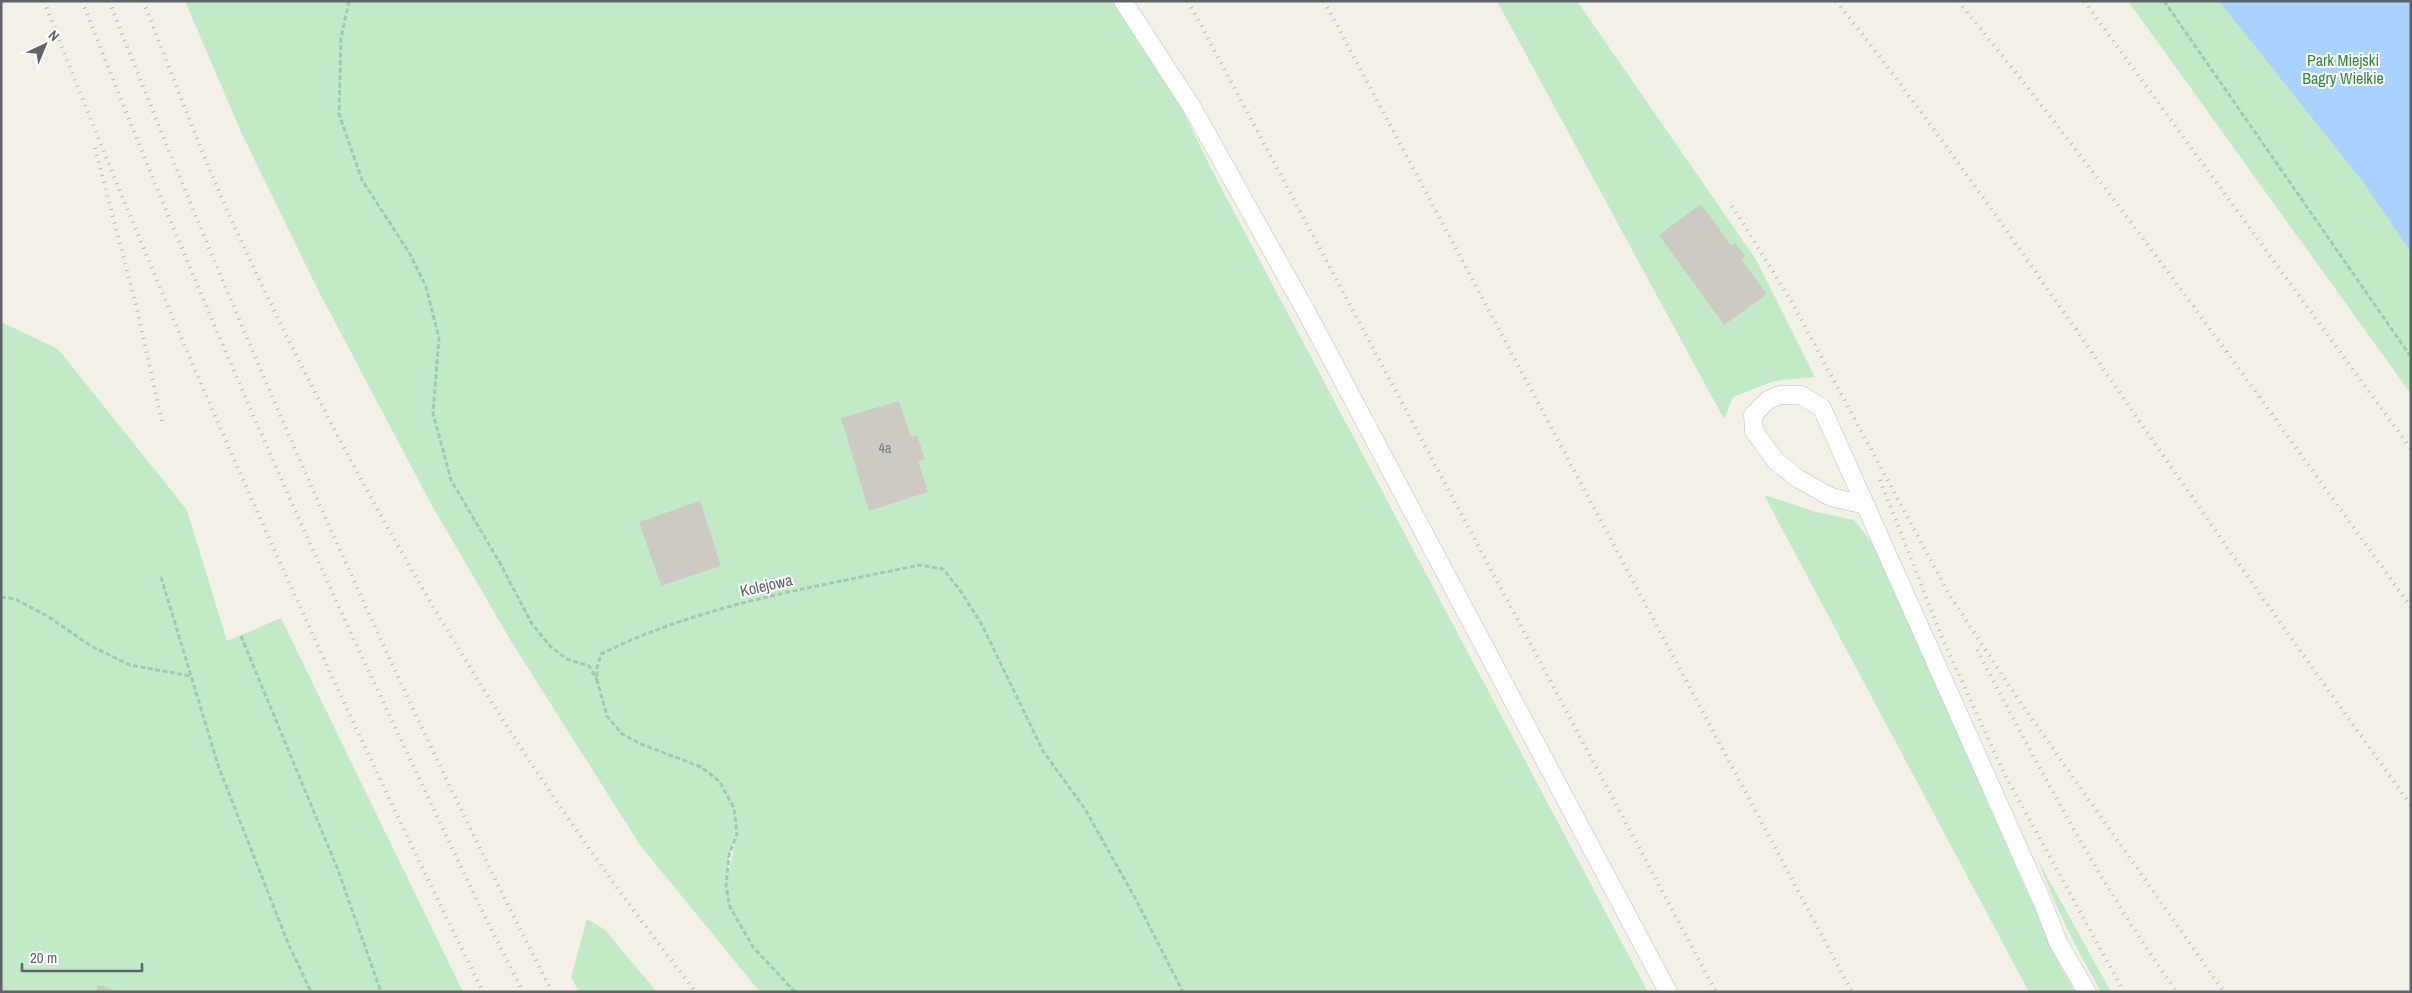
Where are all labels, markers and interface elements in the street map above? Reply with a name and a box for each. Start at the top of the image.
north arrow [20,20,70,70]
text: N [45,26,63,45]
park label: Park Miejski Bagry Wielkie [2302,49,2384,89]
house number: 4a [879,439,892,457]
street label: Kolejowa [738,568,795,602]
scale bar [22,940,142,972]
text: 20 m [30,947,57,968]

